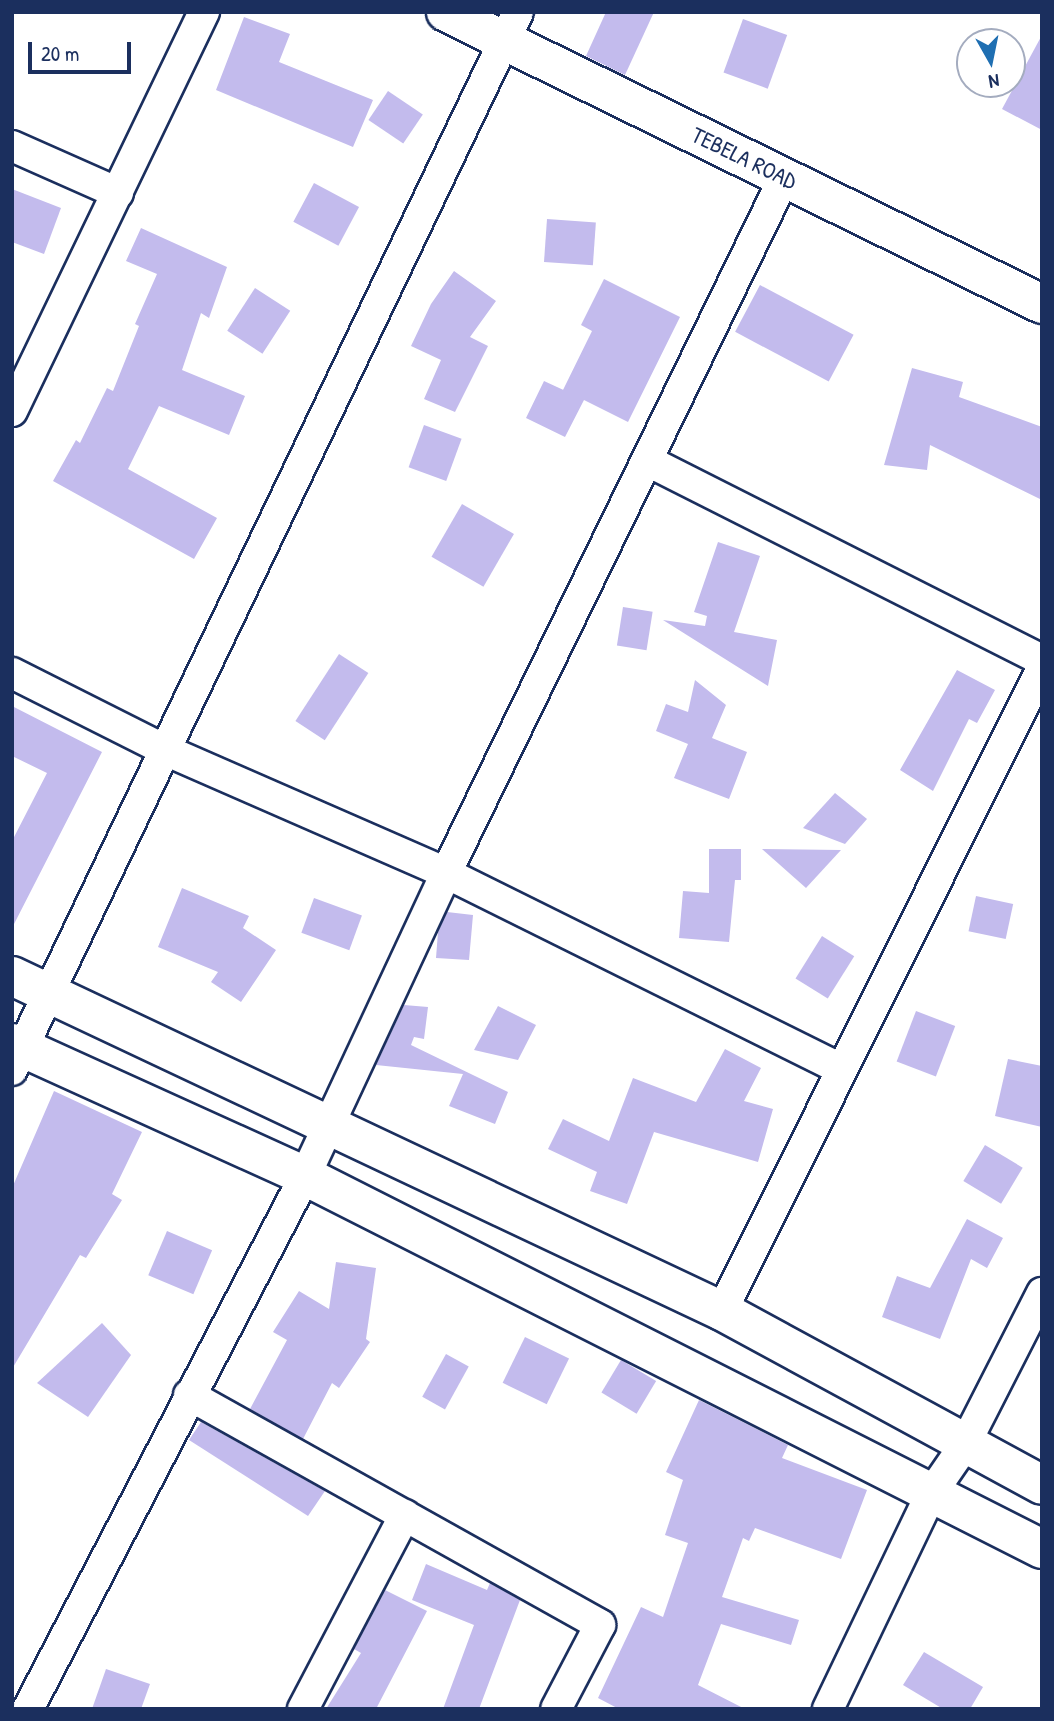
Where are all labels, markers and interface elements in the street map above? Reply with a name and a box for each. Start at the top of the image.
scale bar [32,28,135,72]
north arrow [956,28,1026,98]
text: 20 m [41,39,79,68]
text: N [987,68,1001,95]
street label: TEBELA ROAD [687,121,801,195]

